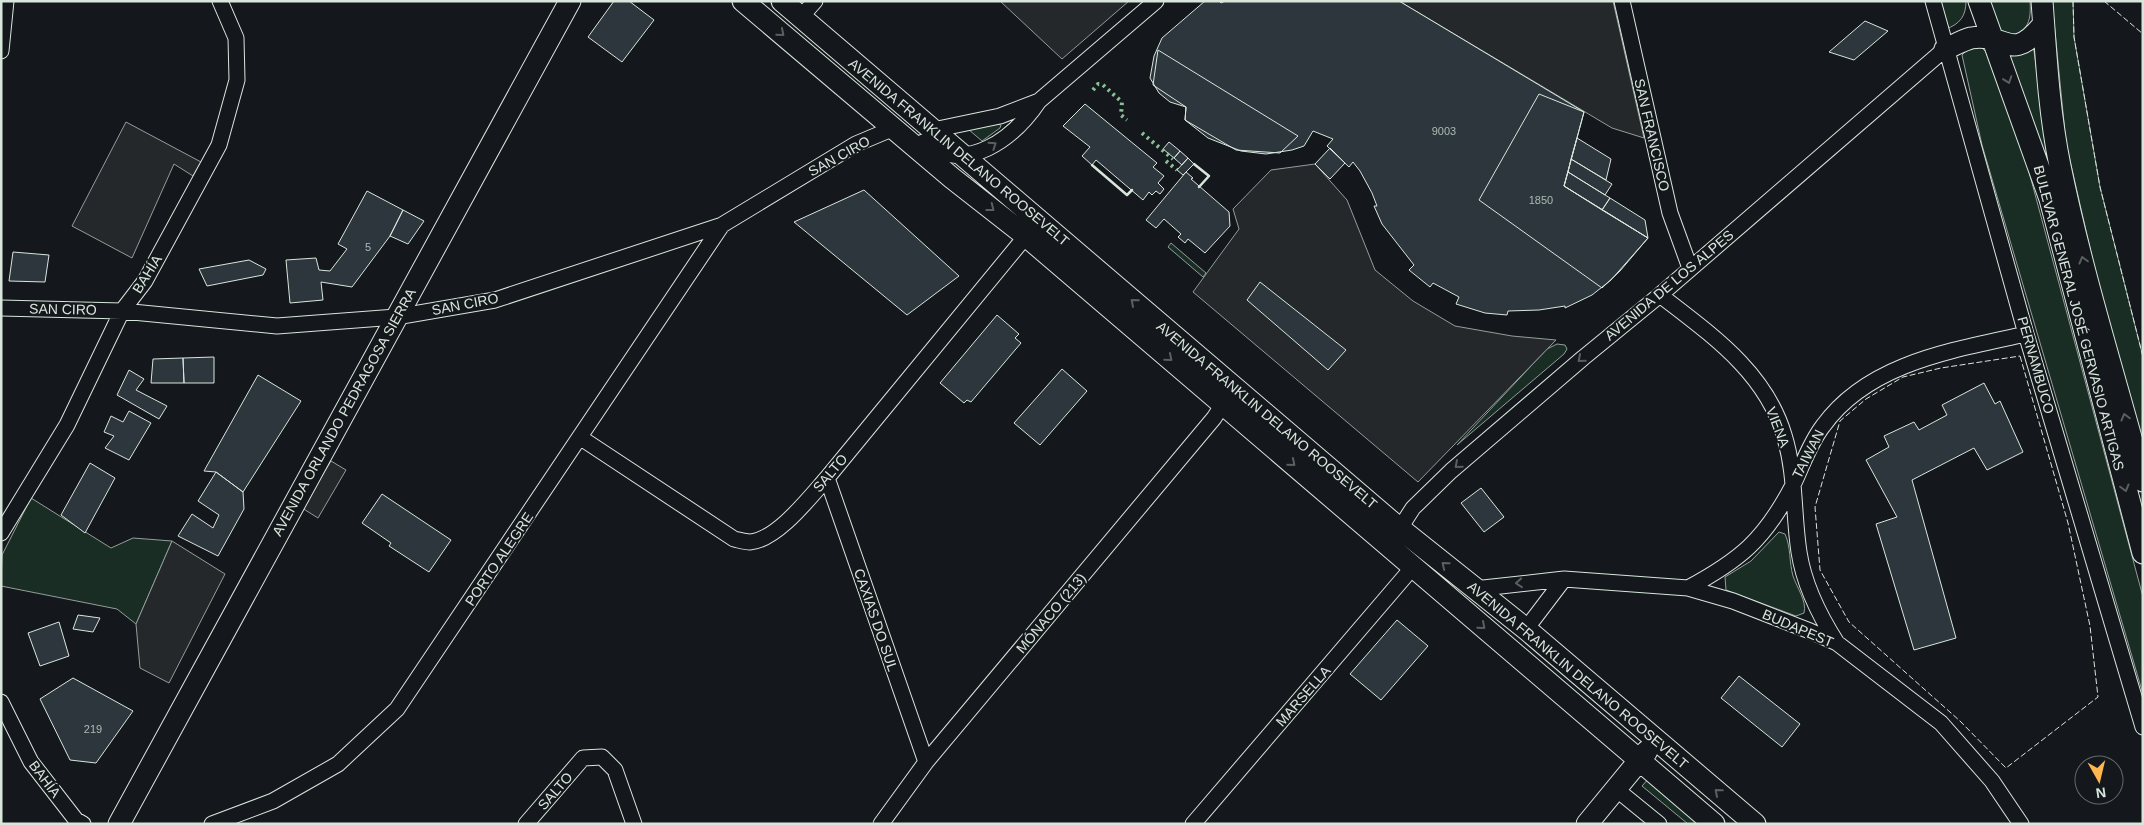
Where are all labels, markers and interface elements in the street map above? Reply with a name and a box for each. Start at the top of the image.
one-way arrow [775,27,784,36]
street label: AVENIDA FRANKLIN DELANO ROOSEVELT [846,55,1073,249]
one-way arrow [2002,75,2012,84]
street label: SAN FRANCISCO [1631,77,1673,193]
house number: 9003 [1432,125,1456,137]
street label: SAN CIRO [806,133,873,179]
one-way arrow [987,142,997,151]
street label: BULEVAR GENERAL JOSÉ GERVASIO ARTIGAS [2030,164,2128,472]
house number: 1850 [1529,194,1553,206]
one-way arrow [985,202,995,211]
street label: AVENIDA DE LOS ALPES [1601,226,1737,344]
house number: 5 [365,241,371,253]
street label: BAHÍA [129,251,165,296]
one-way arrow [2078,256,2089,265]
street label: AVENIDA ORLANDO PEDRAGOSA SIERRA [269,285,419,539]
street label: SAN CIRO [430,290,500,318]
one-way arrow [1131,299,1140,308]
street label: SAN CIRO [29,300,97,318]
street label: PERNAMBUCO [2014,315,2058,416]
street label: AVENIDA FRANKLIN DELANO ROOSEVELT [1154,318,1381,512]
one-way arrow [1163,352,1172,361]
one-way arrow [1578,353,1587,362]
street label: VIENA [1763,405,1793,450]
one-way arrow [2121,414,2131,422]
street label: TAIWAN [1789,427,1827,481]
street label: SALTO [810,451,851,495]
one-way arrow [1287,457,1296,466]
one-way arrow [1455,459,1464,468]
one-way arrow [2120,483,2130,491]
street label: PORTO ALEGRE [462,509,536,609]
one-way arrow [1442,563,1451,571]
street label: CAXIAS DO SUL [851,567,901,674]
street label: MÓNACO (213) [1013,570,1089,656]
one-way arrow [1515,577,1523,588]
street label: AVENIDA FRANKLIN DELANO ROOSEVELT [1465,578,1692,772]
street label: BUDAPEST [1760,606,1836,650]
one-way arrow [1476,621,1485,630]
street label: MARSELLA [1272,662,1334,729]
house number: 219 [84,723,102,735]
north arrow [2074,755,2124,805]
street label: BAHÍA [26,757,64,801]
street label: SALTO [534,769,576,813]
text: N [2095,784,2107,802]
one-way arrow [1715,789,1724,798]

